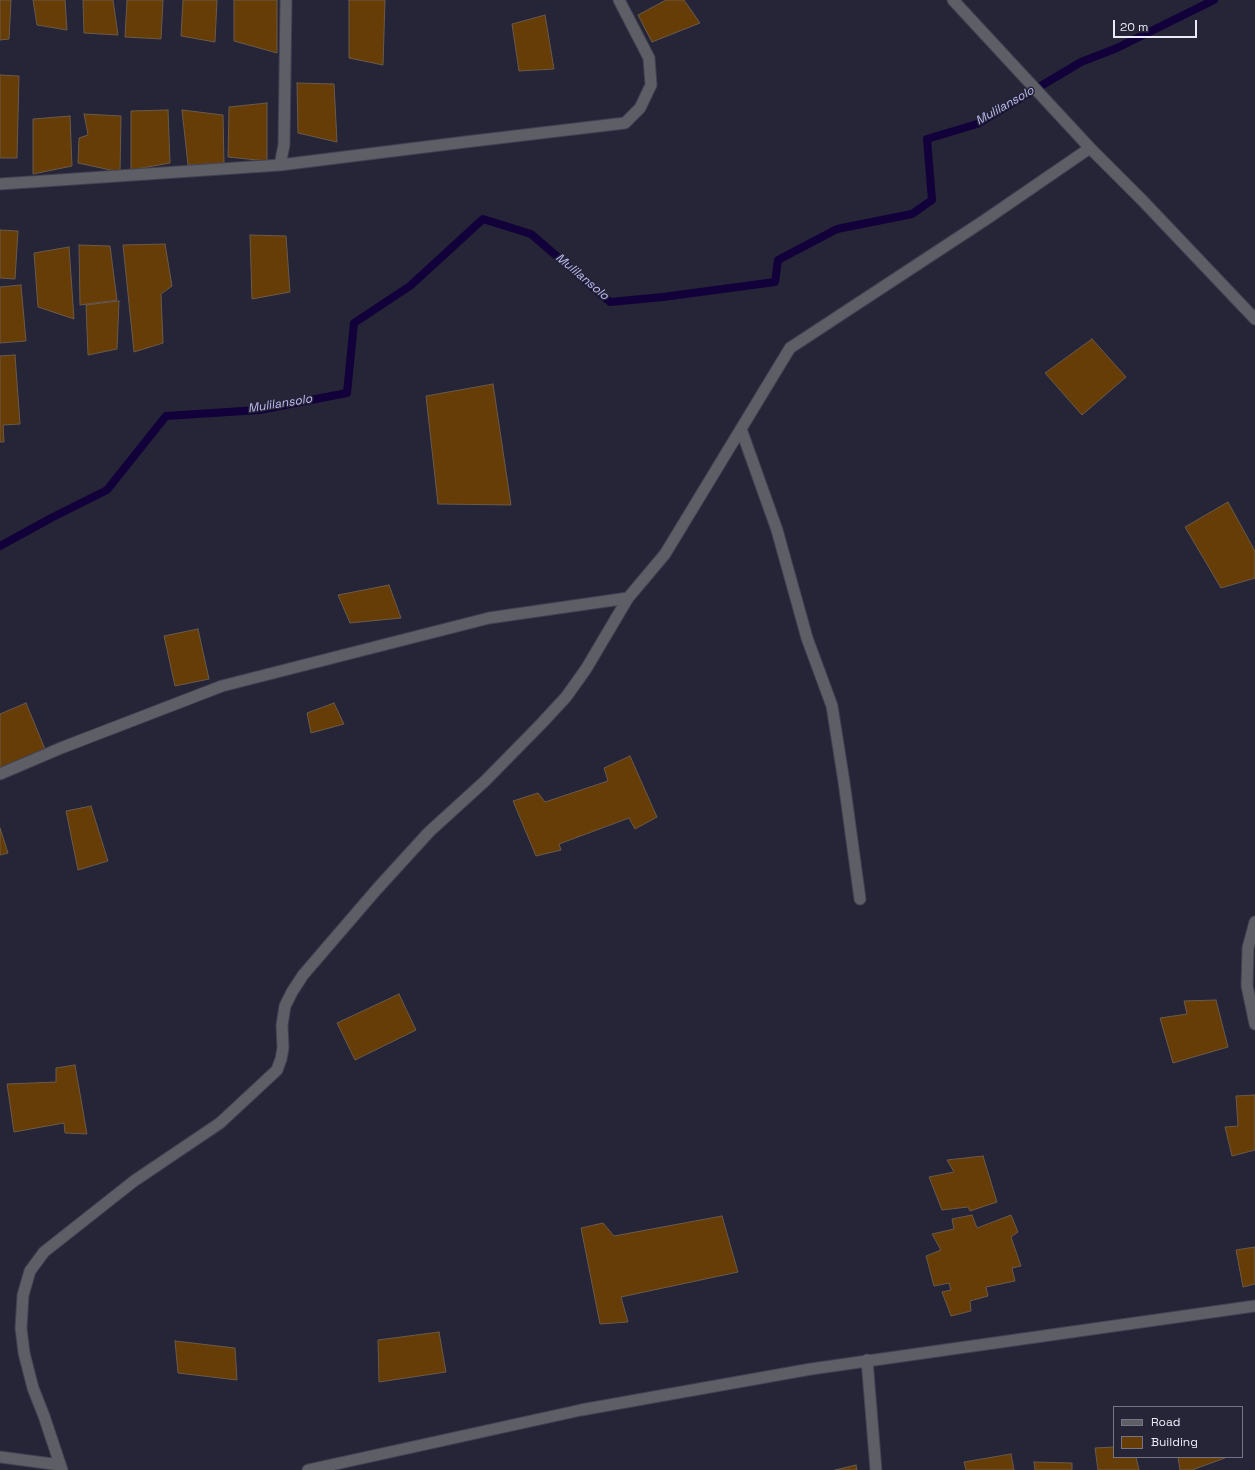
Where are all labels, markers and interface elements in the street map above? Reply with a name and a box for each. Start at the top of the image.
scale bar [1115,12,1199,38]
text: 20 m [1120,19,1148,35]
water label: Mulilansolo [973,84,1037,128]
water label: Mulilansolo [553,251,611,303]
water label: Mulilansolo [247,392,313,416]
legend [1113,1406,1243,1458]
text: Road [1151,1414,1180,1430]
text: Building [1151,1434,1198,1450]

